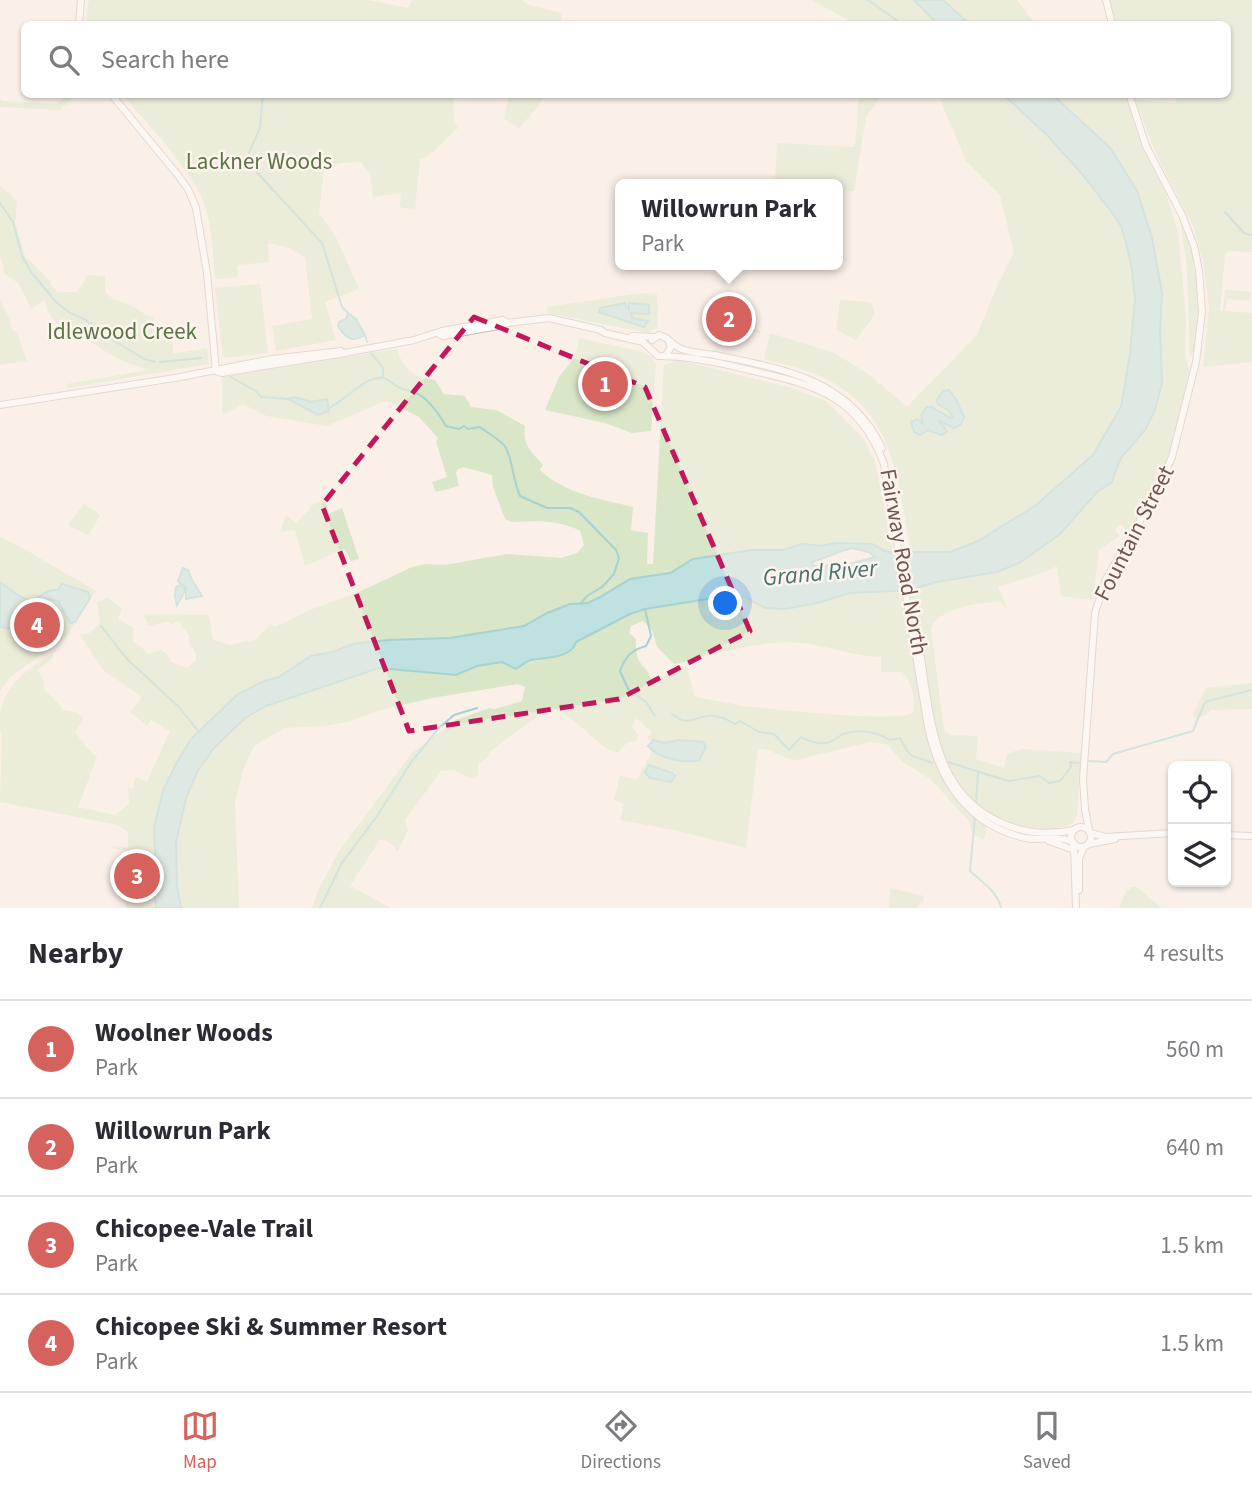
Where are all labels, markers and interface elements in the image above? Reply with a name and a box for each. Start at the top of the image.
search box [21,21,1231,98]
icon: search [45,41,83,79]
text: Search here [101,41,229,78]
park label: Lackner Woods [186,145,332,178]
popup [615,179,843,270]
text: Willowrun Park [641,190,817,227]
text: Park [641,227,684,260]
pin: 2 [706,293,752,345]
park label: Idlewood Creek [47,315,198,348]
pin: 1 [582,358,628,410]
street label: Fountain Street [1086,459,1182,606]
street label: Fairway Road North [871,466,937,658]
water label: Grand River [761,550,880,595]
your location [708,586,742,620]
pin: 4 [14,599,60,651]
map controls [1168,761,1231,887]
button: locate [1168,761,1231,824]
button: layers [1168,824,1231,887]
pin: 3 [114,850,160,902]
text: Nearby [28,932,123,975]
text: 4 results [1144,937,1224,970]
text: Woolner Woods [95,1014,273,1051]
text: 1 [45,1033,57,1066]
text: 560 m [1166,1033,1224,1066]
text: Park [95,1051,138,1084]
text: Willowrun Park [95,1112,271,1149]
text: 2 [45,1131,57,1164]
text: 640 m [1166,1131,1224,1164]
text: Park [95,1149,138,1182]
text: Chicopee-Vale Trail [95,1210,313,1247]
text: 3 [45,1229,57,1262]
text: 1.5 km [1160,1229,1224,1262]
text: Park [95,1247,138,1280]
text: Chicopee Ski & Summer Resort [95,1308,447,1345]
text: 4 [45,1327,57,1360]
text: 1.5 km [1160,1327,1224,1360]
text: Park [95,1345,138,1378]
tab: Map [181,1407,219,1476]
tab: Directions [581,1407,661,1476]
tab: Saved [1023,1407,1071,1476]

